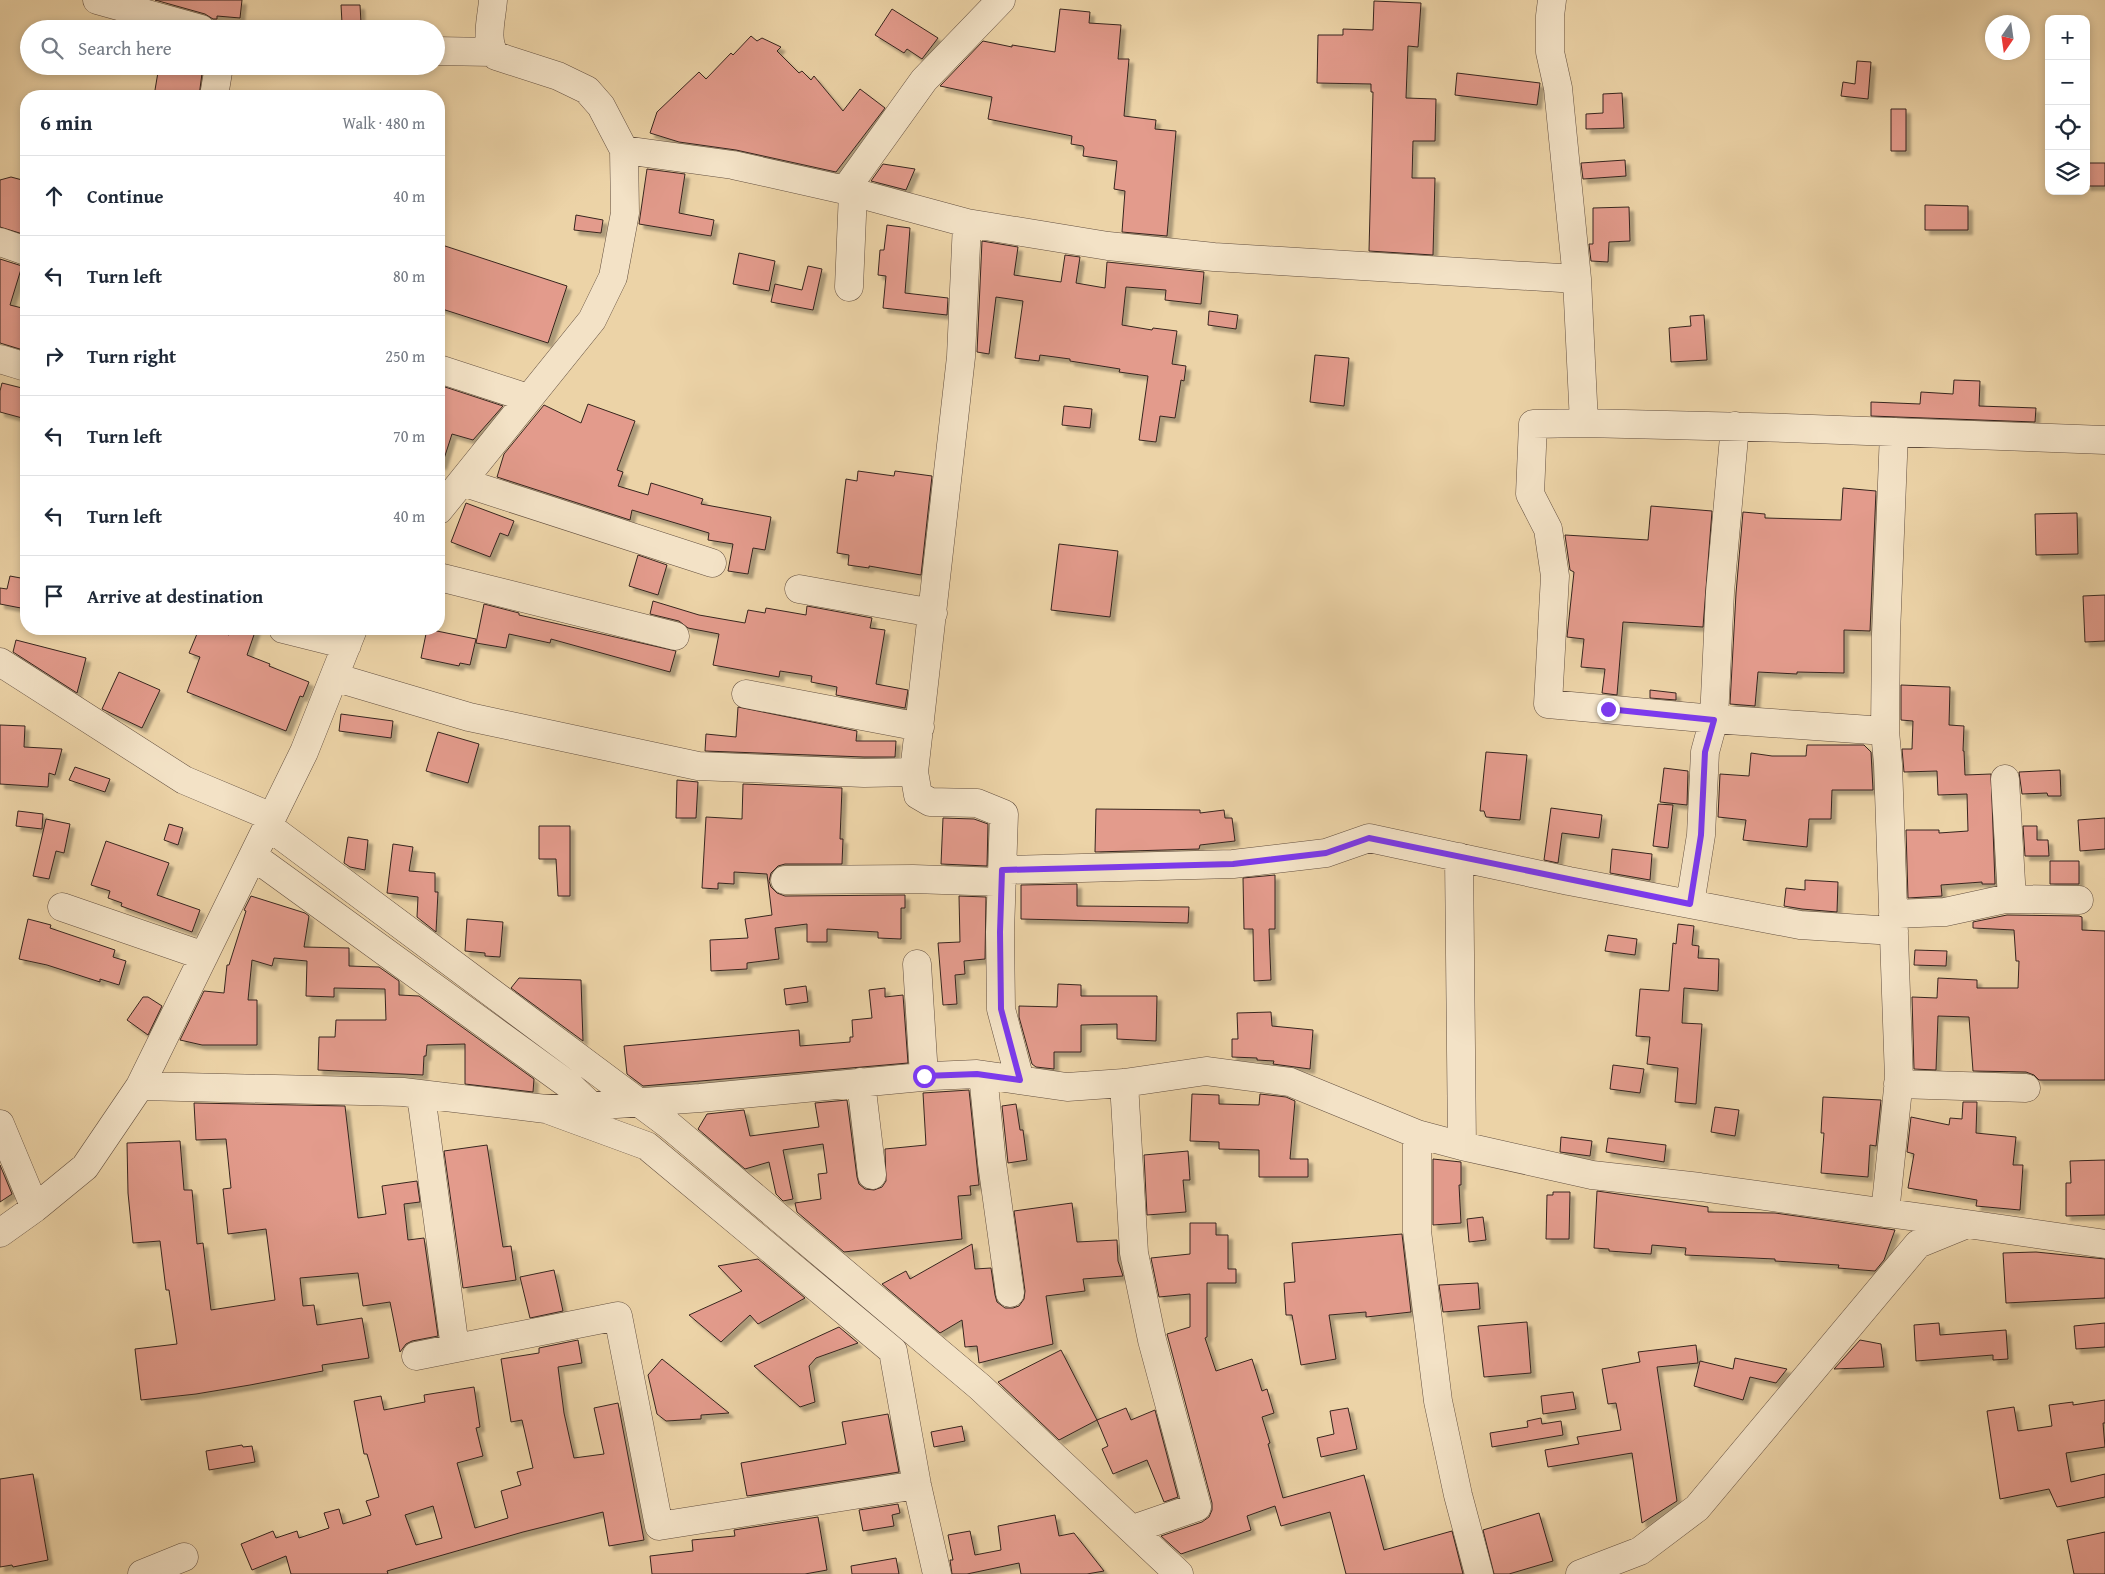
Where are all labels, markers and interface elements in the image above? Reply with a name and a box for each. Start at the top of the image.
north arrow [1985,15,2030,60]
map controls [2045,15,2090,195]
button: + [2045,15,2090,60]
search box [20,20,445,75]
icon: search [38,34,66,62]
text: Search here [78,34,172,62]
button: − [2045,60,2090,105]
button: locate [2045,105,2090,150]
text: 6 min [40,107,92,138]
text: Walk · 480 m [342,111,425,135]
button: layers [2045,150,2090,195]
icon: ahead [40,182,68,210]
text: Continue [87,182,164,210]
text: 40 m [393,184,425,208]
icon: left [40,262,68,290]
text: Turn left [87,262,162,290]
text: 80 m [393,264,425,288]
icon: right [40,342,68,370]
text: Turn right [87,342,176,370]
text: 250 m [385,344,425,368]
icon: left [40,422,68,450]
text: Turn left [87,422,162,450]
text: 70 m [393,424,425,448]
icon: left [40,502,68,530]
text: Turn left [87,502,162,530]
text: 40 m [393,504,425,528]
icon: arrive [40,582,68,610]
text: Arrive at destination [87,582,263,610]
route end [1597,698,1620,721]
route start [913,1065,936,1088]

